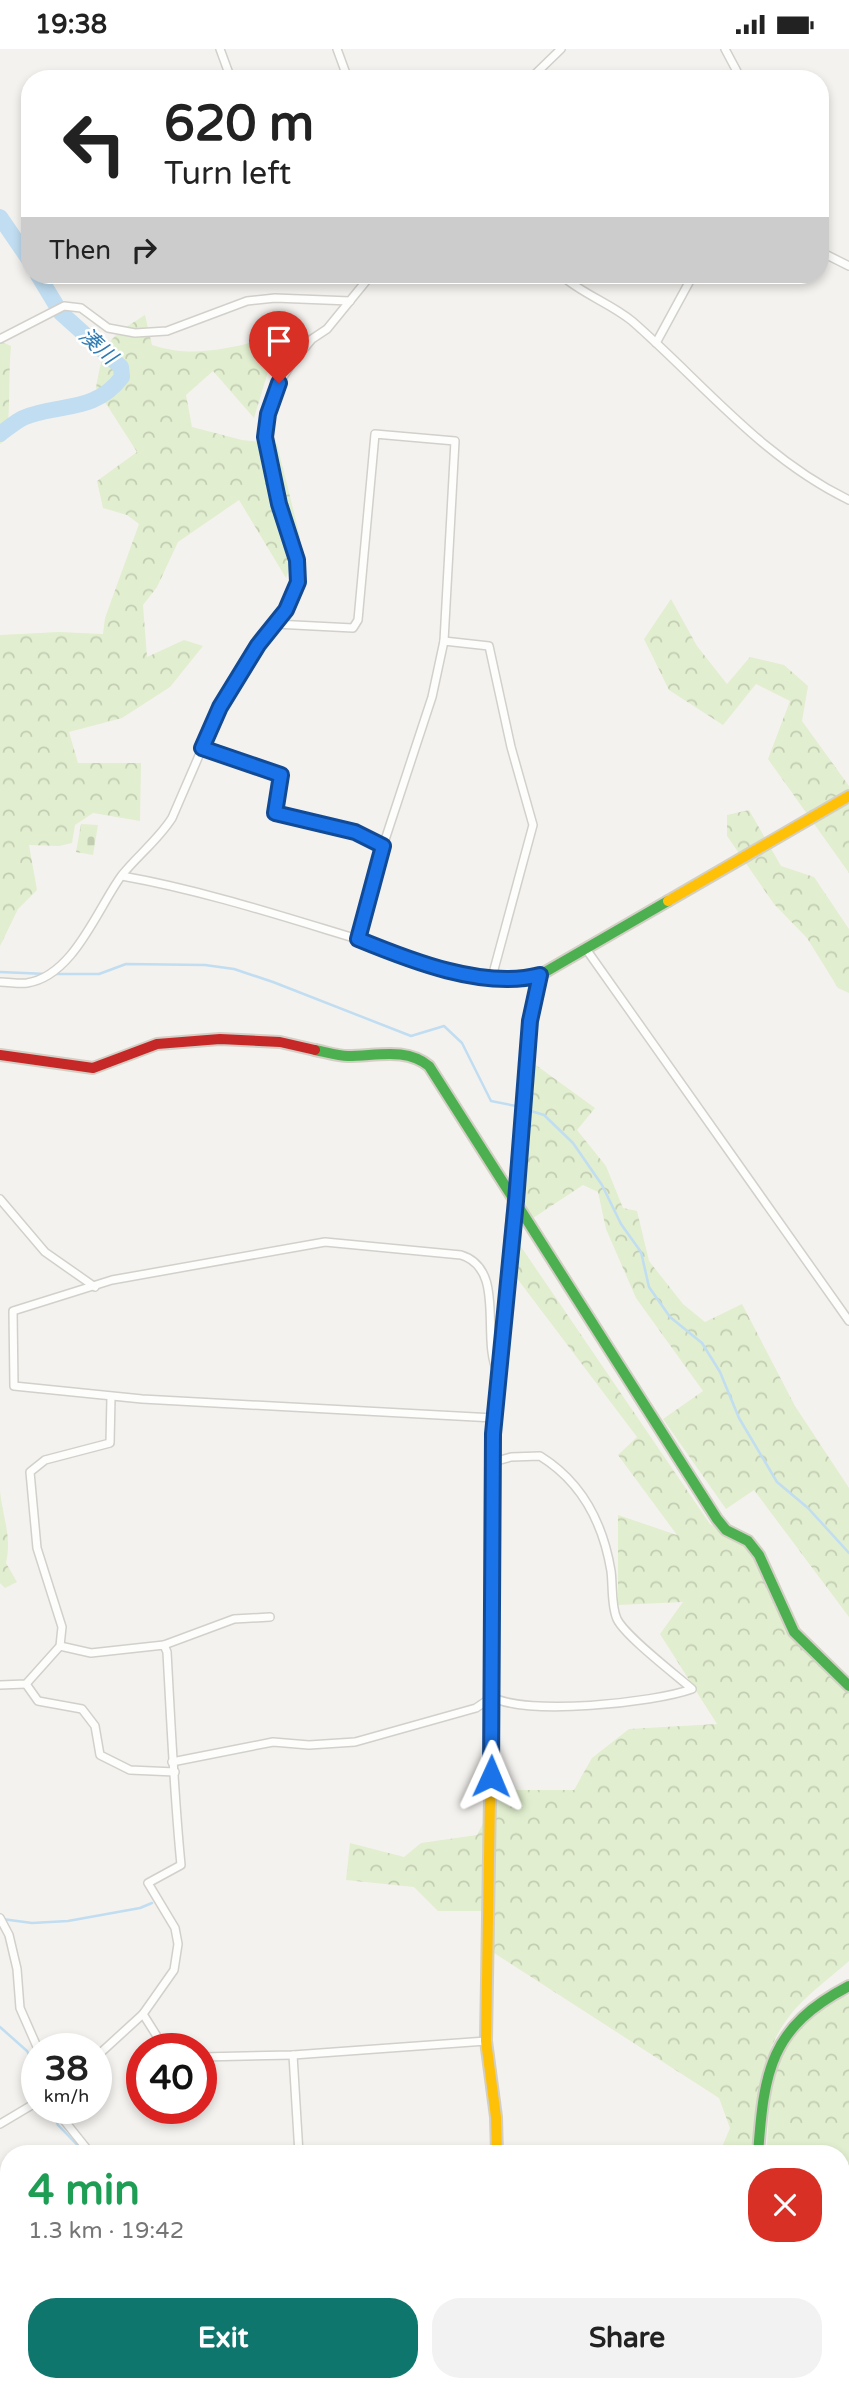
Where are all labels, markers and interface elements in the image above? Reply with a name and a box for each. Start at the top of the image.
text: 19:38 [35,9,107,40]
text: 620 m [164,95,314,154]
icon: left [49,98,140,189]
text: Turn left [164,155,291,193]
icon: right [125,231,163,269]
text: Then [49,235,111,266]
pin [249,311,309,383]
icon: arrive [260,322,298,360]
water label: 湊川 [74,323,123,371]
position arrow [454,1739,528,1813]
speed limit sign: 40 [126,2033,217,2124]
text: 38 [45,2048,88,2090]
text: km/h [44,2085,89,2107]
text: 4 min [28,2165,140,2216]
button: close [748,2168,822,2242]
text: 1.3 km · 19:42 [28,2217,184,2245]
button: Exit [28,2298,418,2378]
button: Share [432,2298,822,2378]

